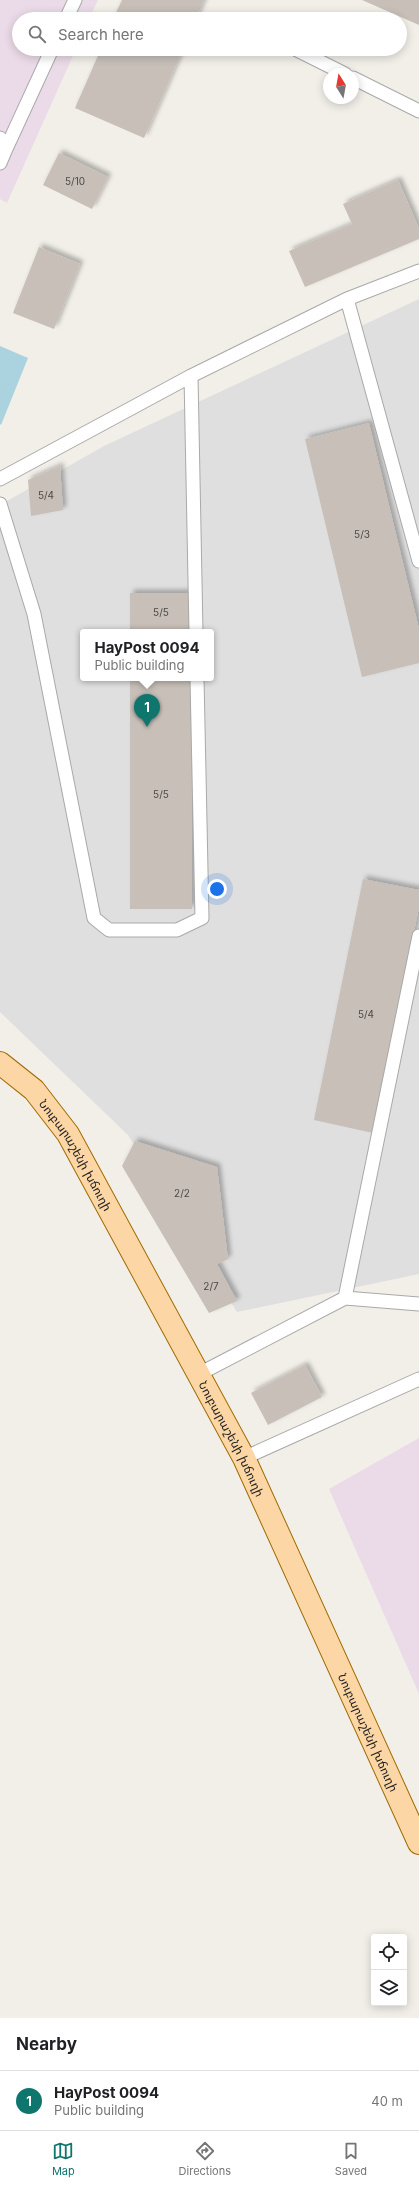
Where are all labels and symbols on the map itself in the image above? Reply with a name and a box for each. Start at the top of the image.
north arrow [323,68,359,104]
house number: 5/10 [65,175,85,187]
house number: 5/4 [38,489,54,501]
house number: 5/3 [354,528,370,540]
house number: 5/5 [153,606,169,618]
pin: 1 [134,694,160,727]
house number: 5/5 [153,788,169,800]
your location [207,879,227,899]
house number: 5/4 [358,1008,374,1020]
street label: Նուբարաշենի խճուղի [36,1096,116,1213]
house number: 2/2 [174,1187,190,1199]
house number: 2/7 [203,1280,219,1292]
street label: Նուբարաշենի խճուղի [196,1378,268,1499]
street label: Նուբարաշենի խճուղի [335,1671,402,1794]

